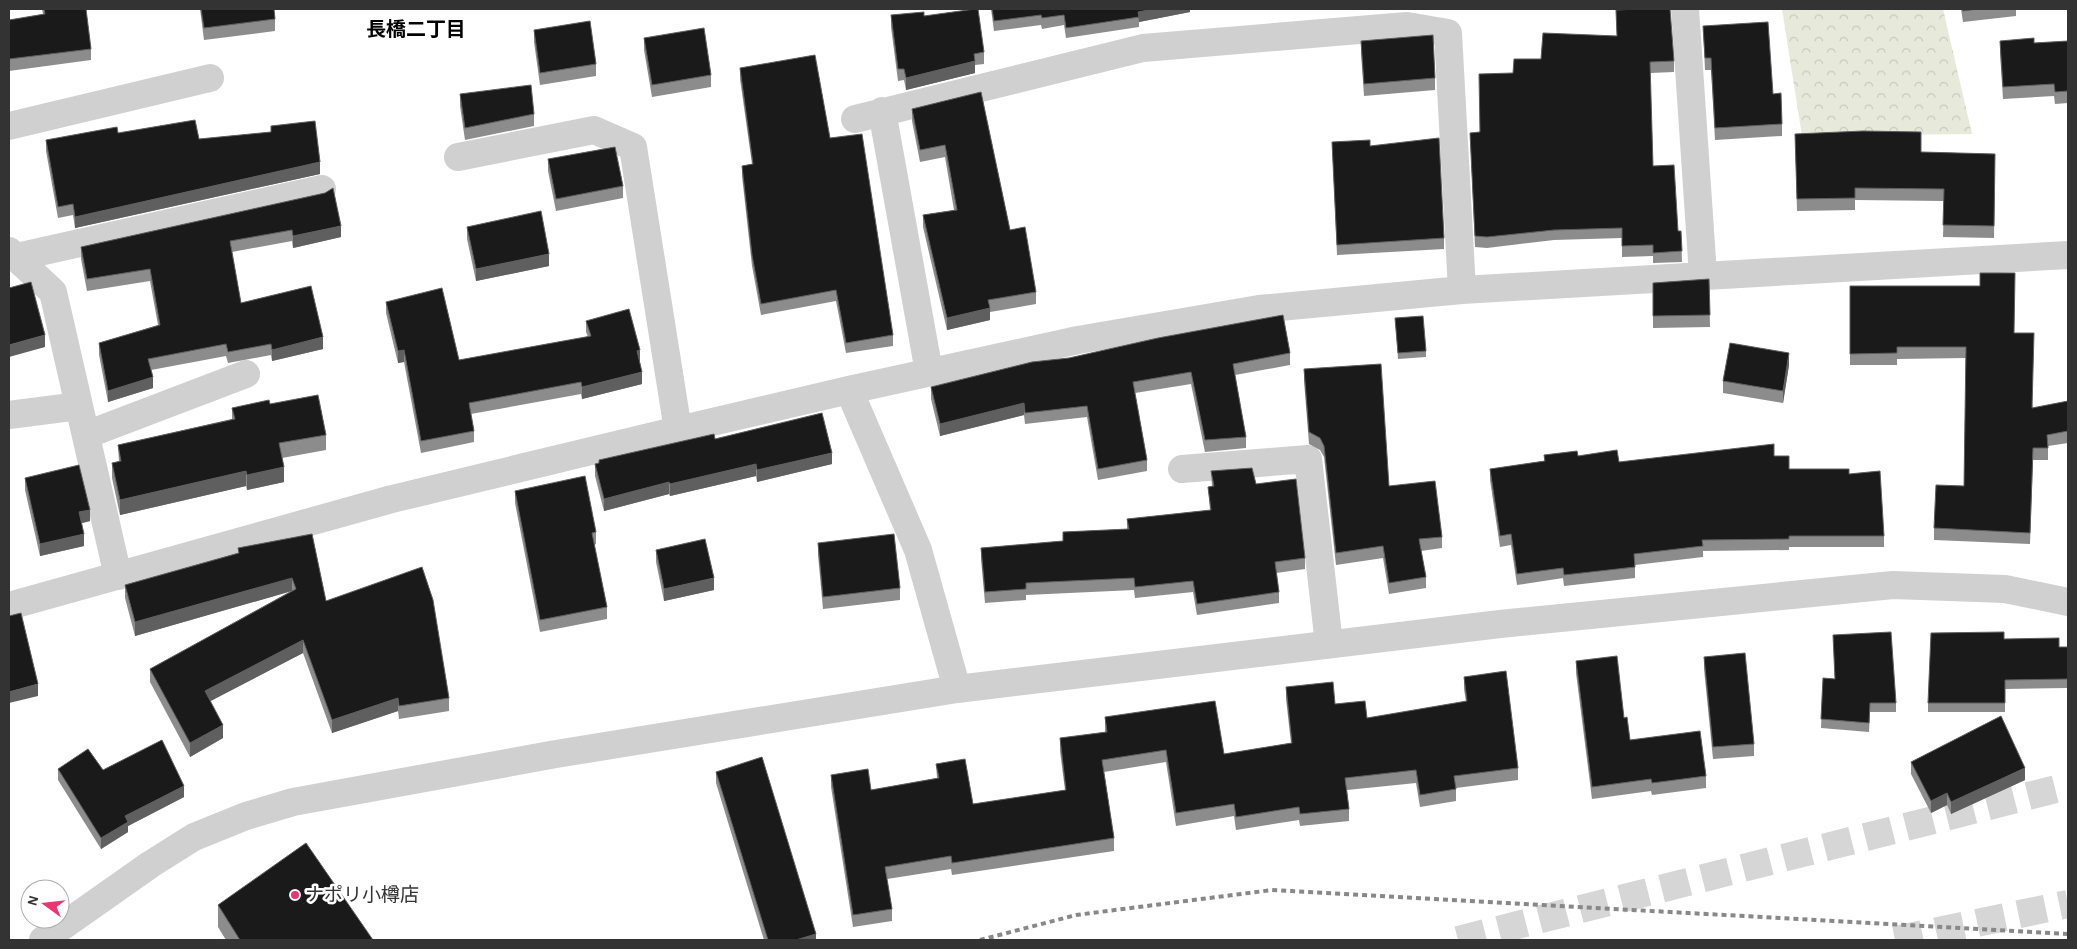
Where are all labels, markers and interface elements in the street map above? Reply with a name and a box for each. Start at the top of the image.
district label: 長橋二丁目 [366,19,466,40]
north arrow [20,879,70,929]
place label: ナポリ小樽店 [305,884,419,905]
marker: ナポリ小樽店 [289,889,301,901]
text: N [25,894,41,907]

